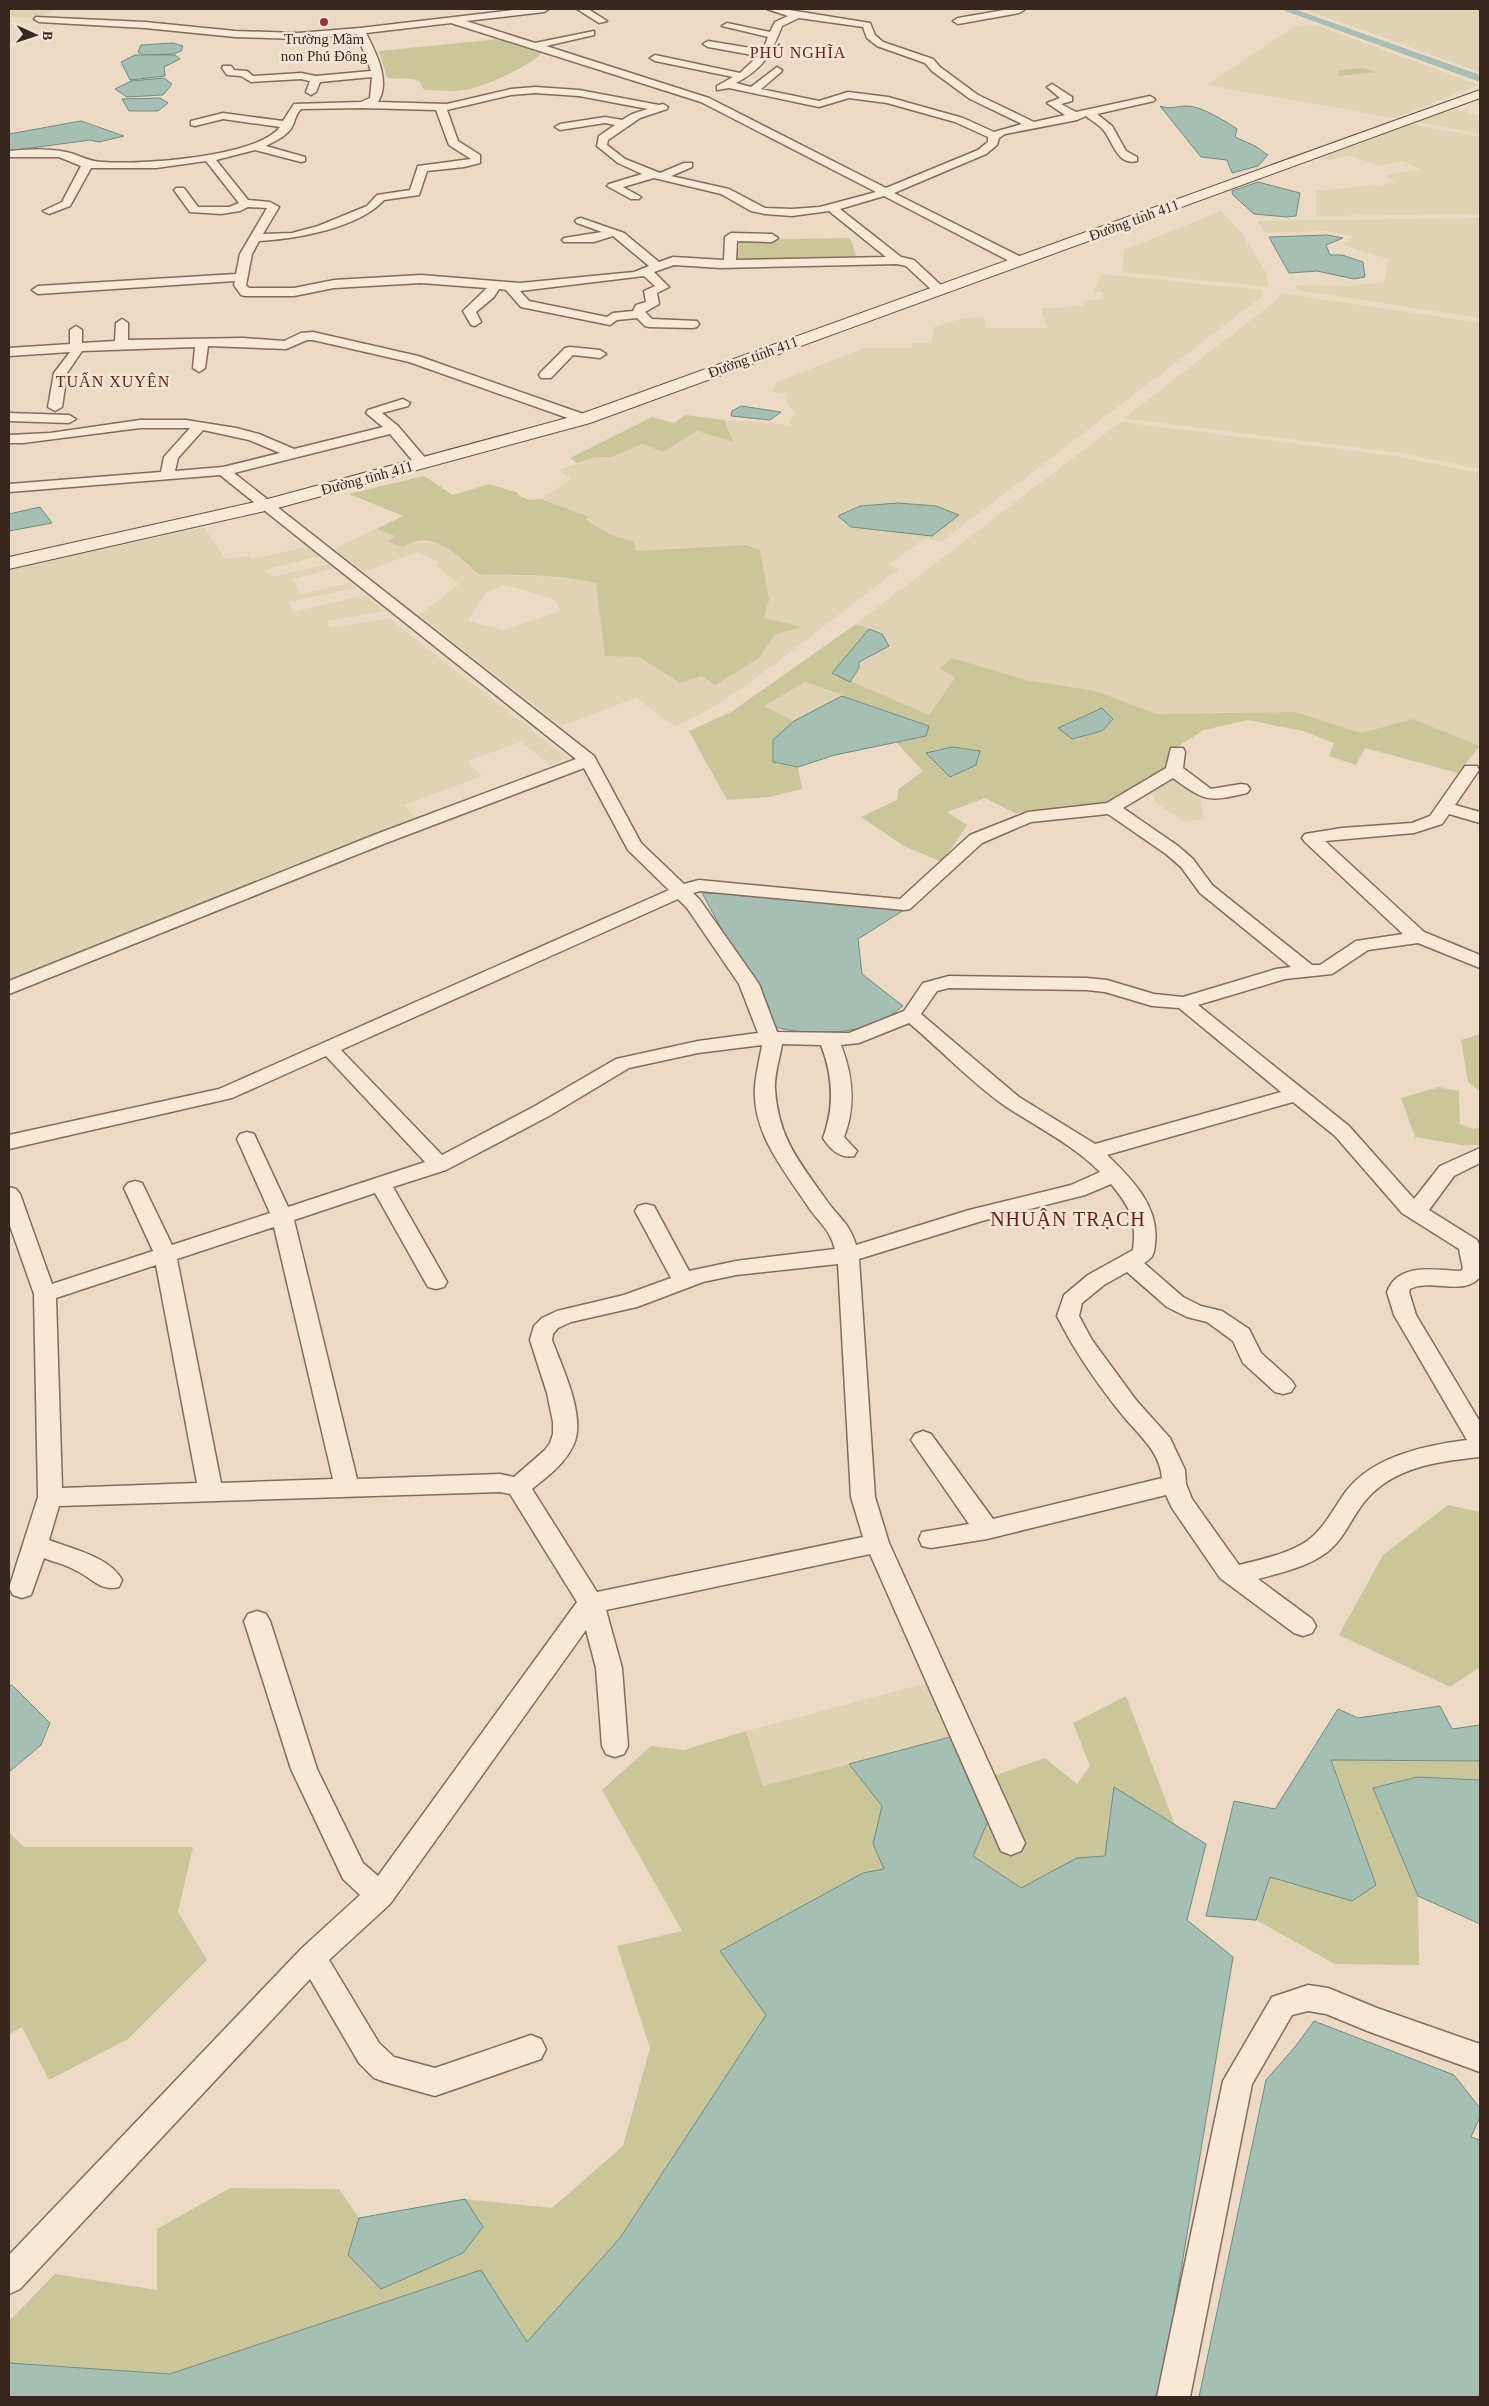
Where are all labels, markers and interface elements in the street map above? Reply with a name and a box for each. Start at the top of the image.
north arrow [10,10,60,60]
marker: Trường Mầm non Phú Đông [318,16,330,28]
text: B [40,31,55,41]
place label: Trường Mầm non Phú Đông [281,31,368,64]
district label: PHÚ NGHĨA [750,43,846,61]
street label: Đường tỉnh 411 [1087,196,1181,244]
street label: Đường tỉnh 411 [706,333,800,381]
district label: TUẤN XUYÊN [56,372,170,390]
street label: Đường tỉnh 411 [319,458,415,498]
district label: NHUẬN TRẠCH [990,1208,1146,1230]

